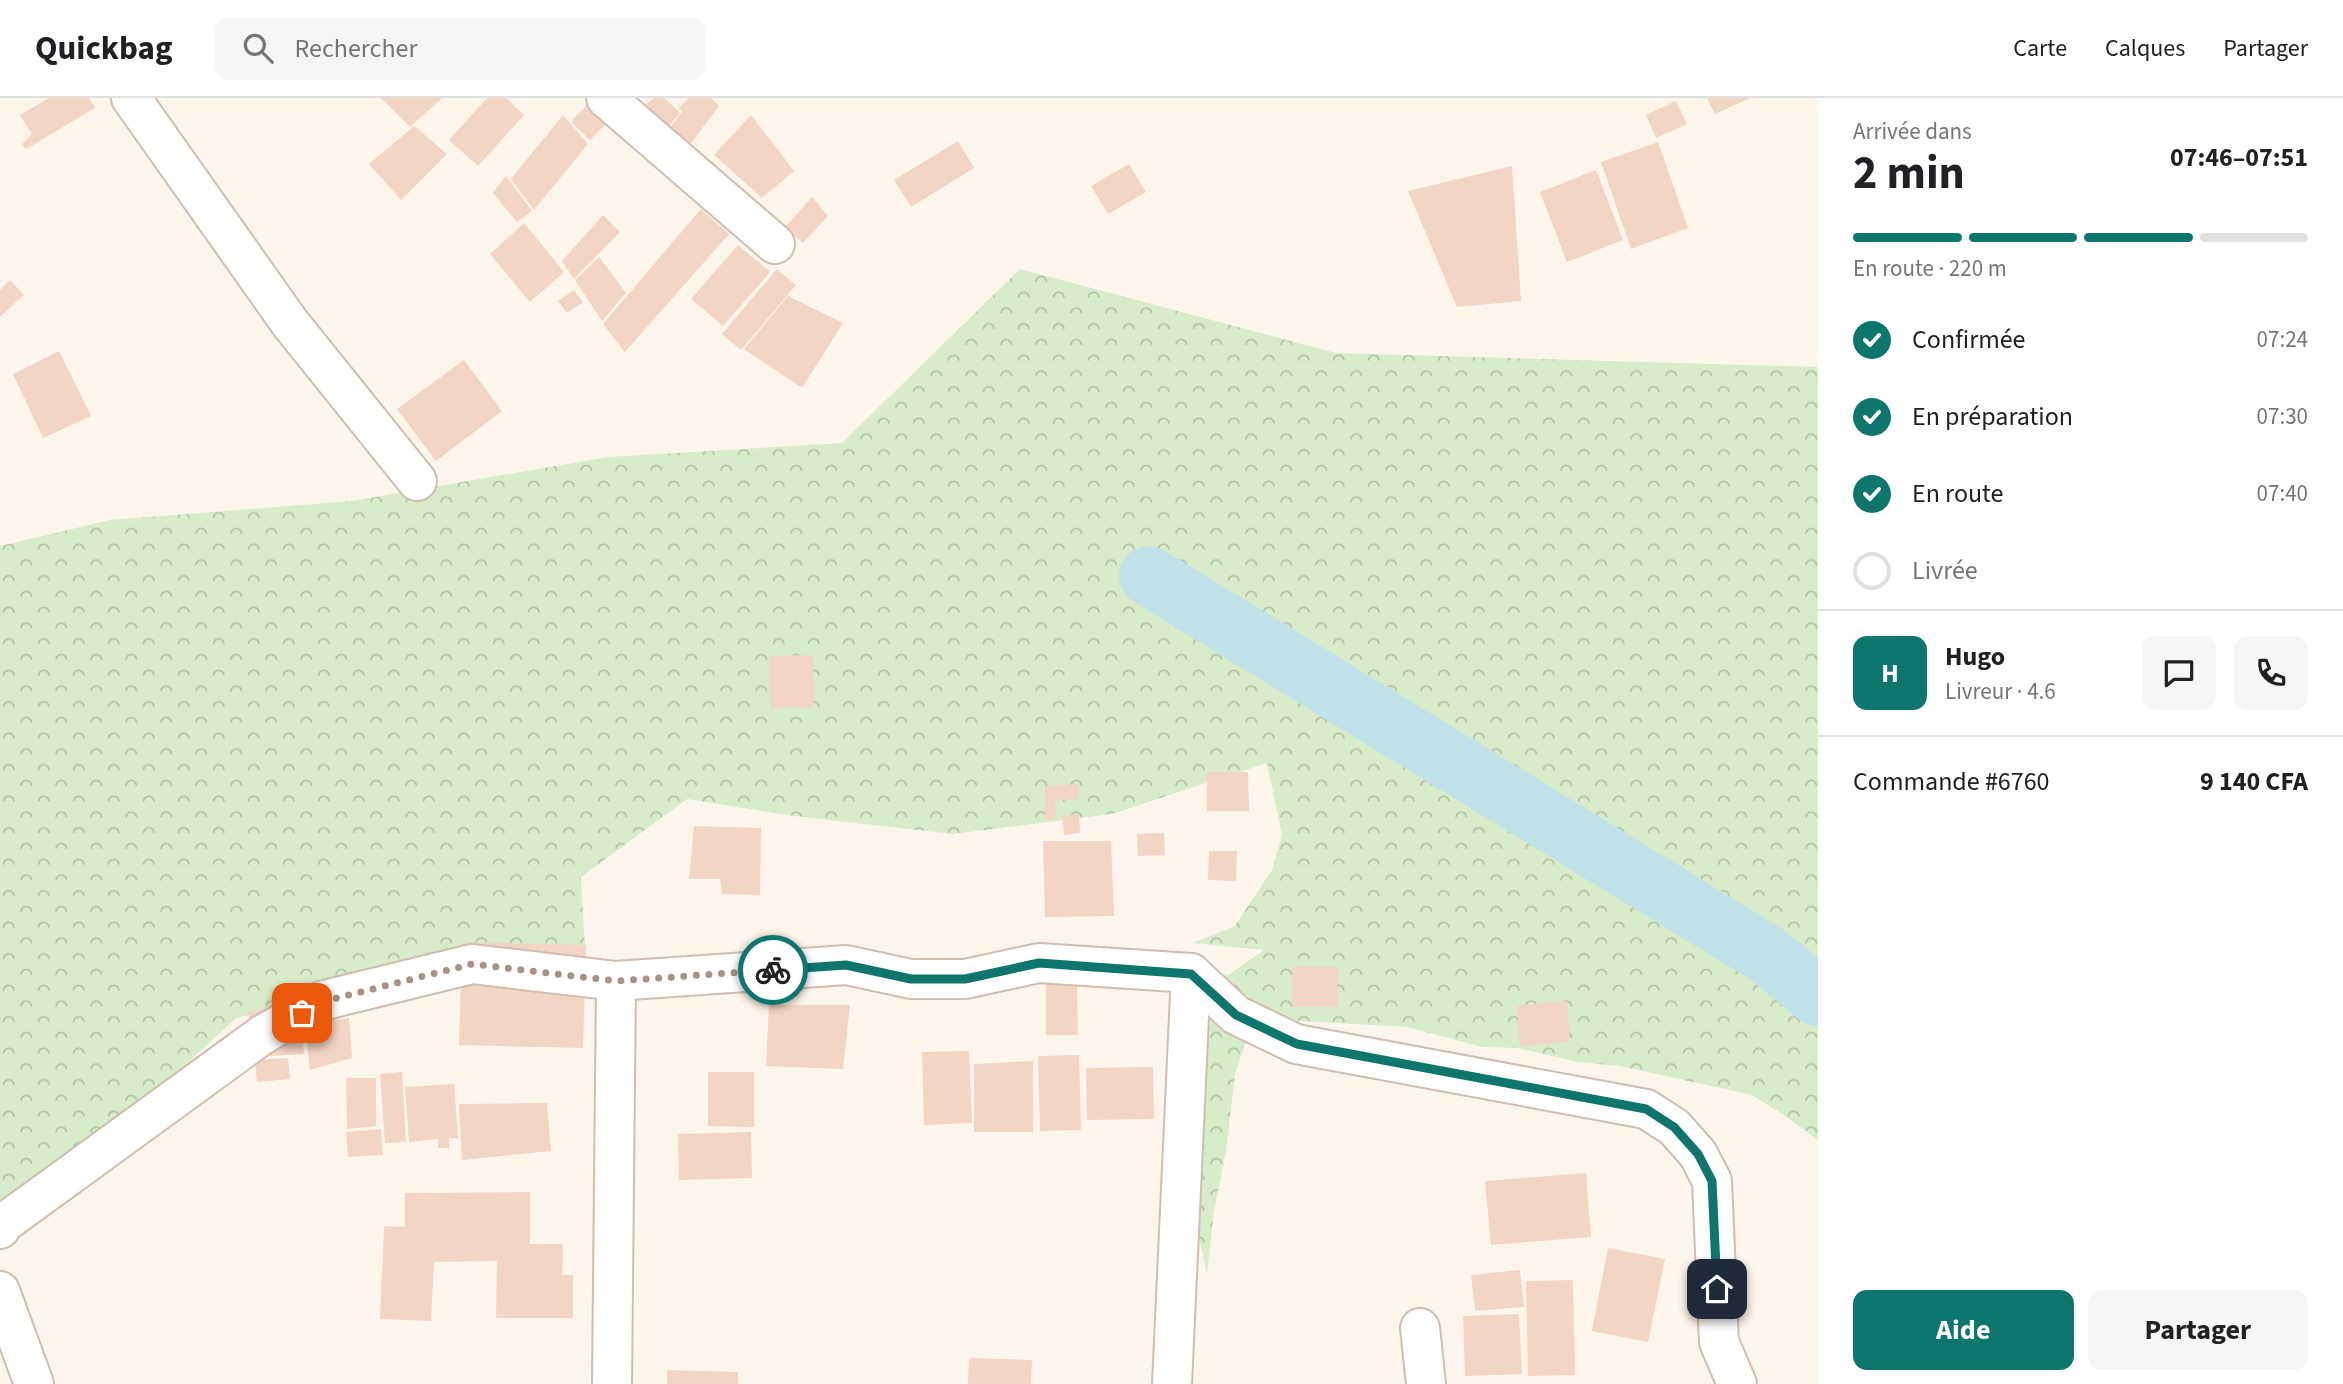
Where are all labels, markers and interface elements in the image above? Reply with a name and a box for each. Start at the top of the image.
search box [215,17,705,80]
text: Quickbag [35,25,173,72]
icon: search [239,29,277,67]
text: Rechercher [295,30,418,67]
text: Carte [2013,31,2067,66]
text: Calques [2105,31,2185,66]
text: Partager [2223,31,2308,66]
text: Arrivée dans [1853,115,1972,148]
text: 07:46–07:51 [2170,139,2308,176]
text: 2 min [1853,141,1965,206]
text: En route · 220 m [1853,252,2007,285]
icon: check [1853,321,1891,359]
text: Confirmée [1912,321,2026,358]
text: 07:24 [2257,323,2308,356]
icon: check [1853,398,1891,436]
text: En préparation [1912,398,2073,435]
text: 07:30 [2257,400,2308,433]
icon: check [1853,475,1891,513]
text: En route [1912,475,2003,512]
text: 07:40 [2257,477,2308,510]
text: Livrée [1912,552,1978,589]
button: chat [2142,636,2216,710]
button: phone [2234,636,2308,710]
text: Hugo [1945,638,2005,675]
text: H [1881,655,1899,692]
text: Livreur · 4.6 [1945,675,2056,708]
text: Commande #6760 [1853,763,2050,800]
text: 9 140 CFA [2200,763,2308,800]
courier [738,935,808,1005]
icon: bike [754,951,792,989]
pin [272,983,332,1043]
icon: bag [283,994,321,1032]
pin [1687,1259,1747,1319]
icon: home [1698,1270,1736,1308]
button: Aide [1853,1290,2074,1370]
button: Partager [2088,1290,2308,1370]

